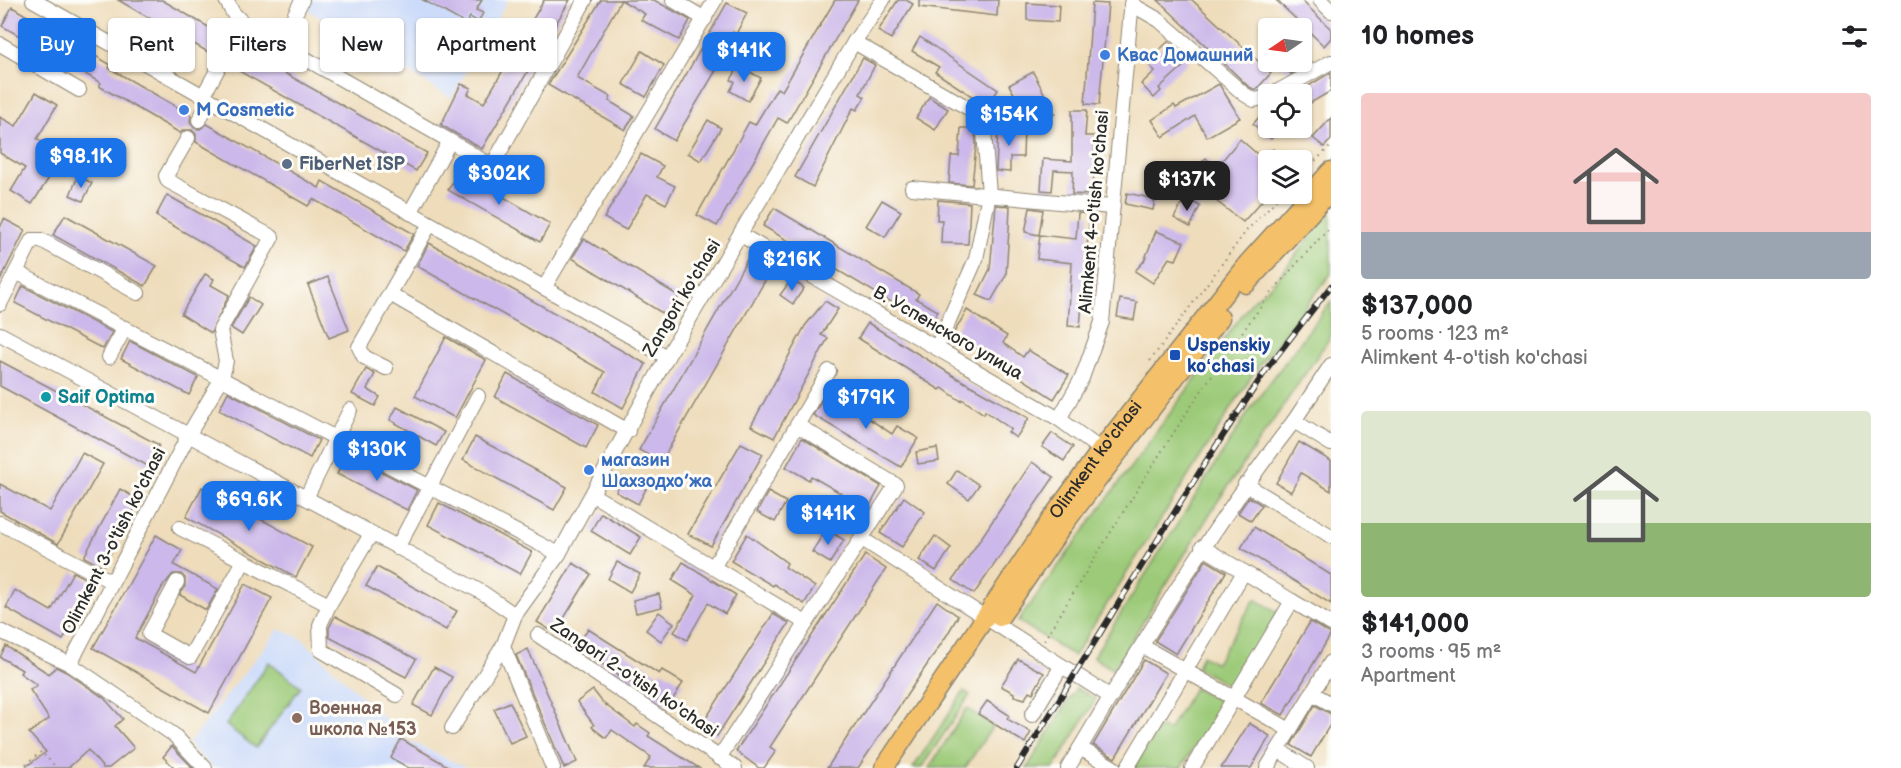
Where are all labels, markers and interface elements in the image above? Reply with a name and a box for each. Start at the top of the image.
chip: Buy [18,18,96,72]
chip: Rent [108,18,195,72]
chip: Filters [207,18,308,72]
chip: New [320,18,404,72]
chip: Apartment [416,18,557,72]
north arrow [1258,18,1312,72]
map controls [1258,18,1312,204]
icon: filters [1838,20,1871,53]
text: 10 homes [1361,21,1474,52]
pin: $141K [702,32,786,83]
text: $141K [717,39,772,63]
place label: Квас Домашний [1117,45,1253,66]
marker: Квас Домашний [1098,48,1112,62]
button: locate [1258,84,1312,138]
pin: $154K [967,96,1051,147]
place label: M Cosmetic [196,100,294,121]
marker: M Cosmetic [177,103,191,117]
text: $154K [980,103,1038,127]
street label: Alimkent 4-o'tish ko'chasi [1075,110,1113,314]
icon: home [1562,132,1670,240]
pin: $98.1K [32,138,130,189]
text: $98.1K [49,145,113,169]
button: layers [1258,150,1312,204]
place label: FiberNet ISP [299,154,406,175]
pin: $302K [457,155,541,206]
marker: FiberNet ISP [280,157,294,171]
pin: $137K [1145,161,1229,212]
text: $302K [468,162,530,186]
text: $137K [1158,168,1216,192]
street label: Zangori ko'chasi [638,236,725,361]
pin: $216K [750,241,834,292]
text: $216K [763,248,821,272]
street label: В. Успенского улица [869,282,1027,385]
text: $137,000 [1361,291,1473,322]
text: 5 rooms · 123 m² [1361,322,1509,346]
place label: Uspenskiy koʻchasi [1187,335,1271,377]
text: Alimkent 4-o'tish ko'chasi [1361,346,1588,370]
marker: Uspenskiy koʻchasi [1168,348,1182,362]
pin: $179K [824,379,908,430]
text: $179K [837,386,895,410]
place label: Saif Optima [58,387,155,408]
marker: Saif Optima [39,390,53,404]
street label: Olimkent ko'chasi [1045,396,1146,523]
pin: $130K [335,431,419,482]
text: $130K [347,438,407,462]
street label: Olimkent 3-o'tish ko'chasi [58,444,170,638]
place label: магазин Шахзодхо’жа [601,450,713,492]
icon: home [1562,450,1670,558]
marker: магазин Шахзодхо’жа [582,463,596,477]
pin: $69.6K [200,481,298,532]
text: $69.6K [215,488,283,512]
pin: $141K [786,495,870,546]
text: $141K [801,502,856,526]
text: $141,000 [1361,609,1469,640]
street label: Zangori 2-o'tish ko'chasi [546,614,722,742]
text: 3 rooms · 95 m² [1361,640,1501,664]
text: Apartment [1361,664,1456,688]
place label: Военная школа №153 [309,698,417,740]
marker: Военная школа №153 [290,711,304,725]

